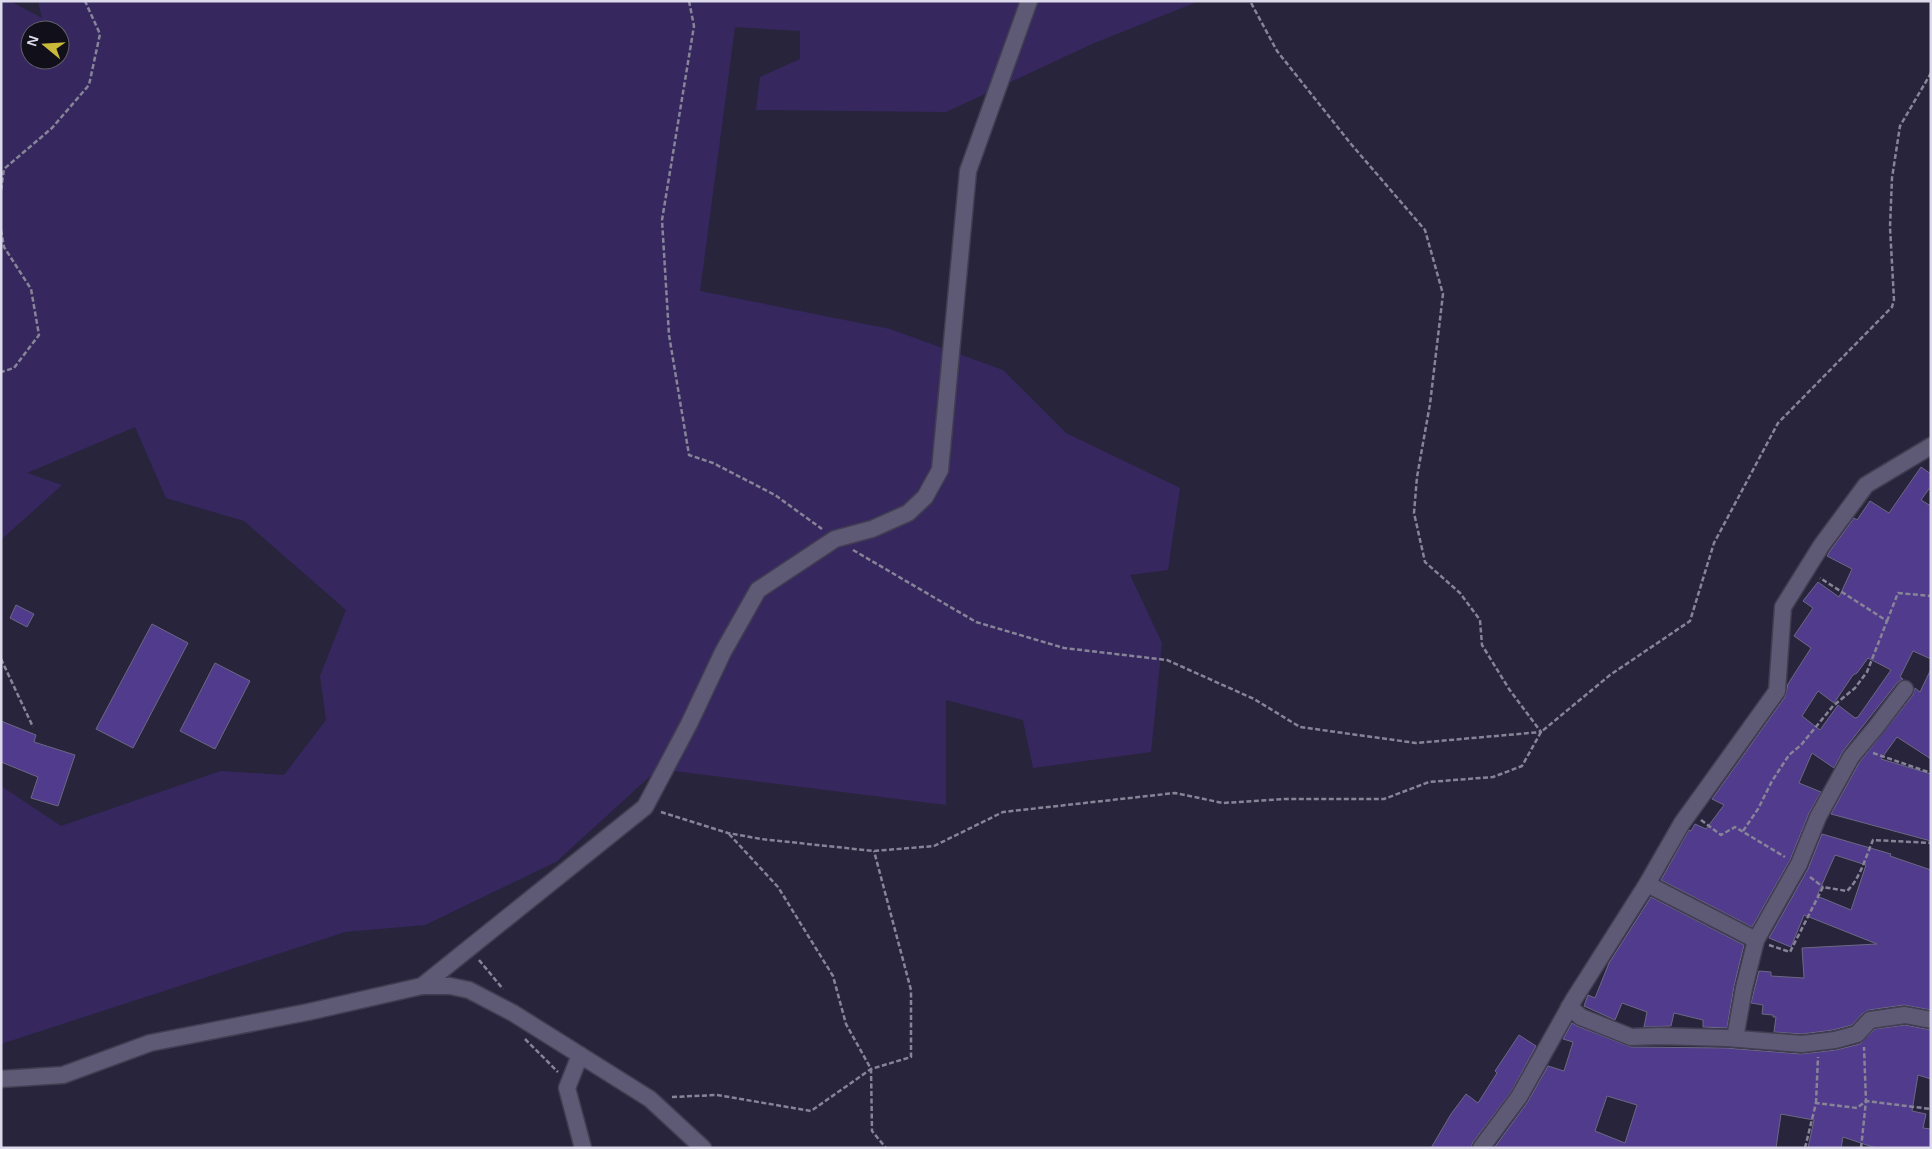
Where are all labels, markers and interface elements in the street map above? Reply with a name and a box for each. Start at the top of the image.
north arrow [20,20,70,70]
text: N [23,34,42,48]

